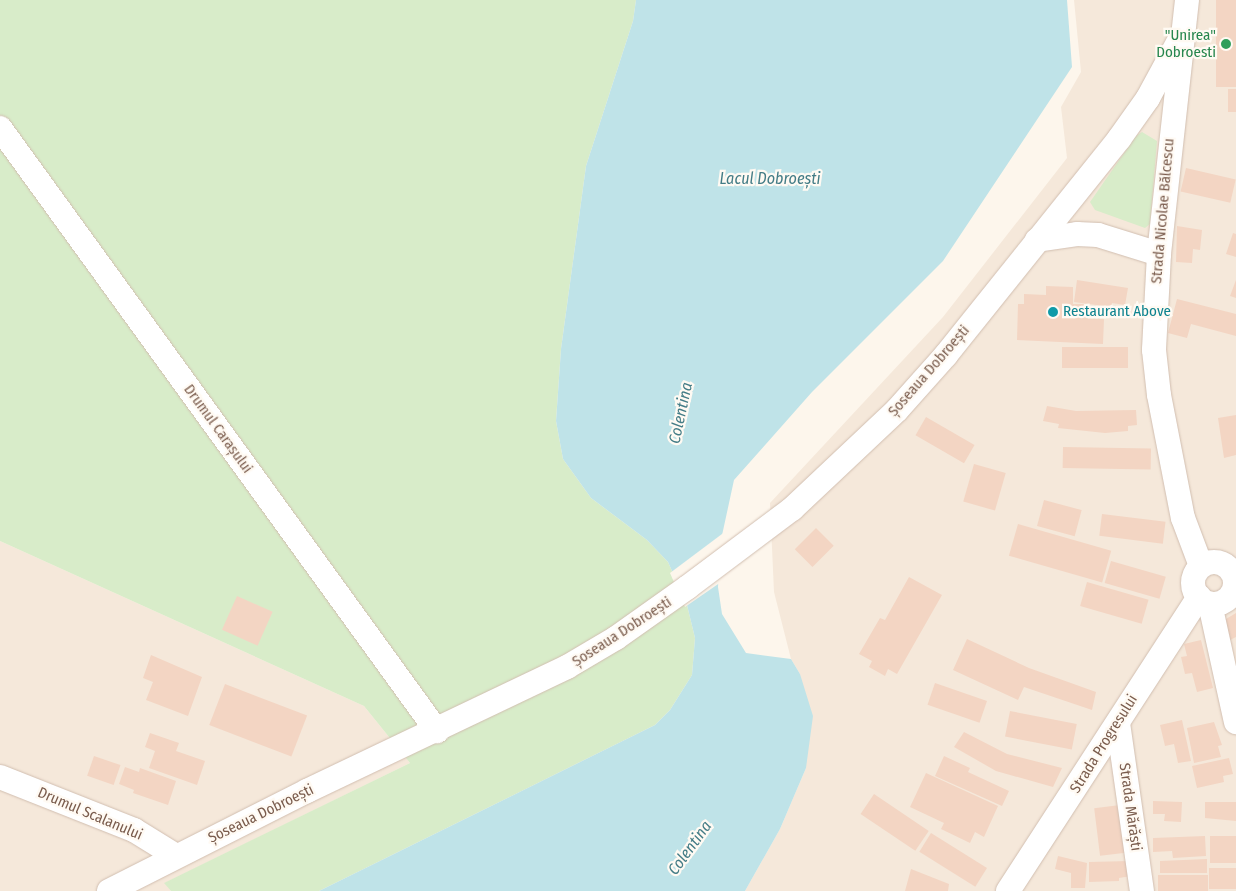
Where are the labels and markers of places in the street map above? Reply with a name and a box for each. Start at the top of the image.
place label: "Unirea" Dobroesti [1156,26,1216,61]
marker: "Unirea" Dobroesti [1220,38,1232,50]
place label: Restaurant Above [1063,303,1171,321]
marker: Restaurant Above [1047,306,1059,318]

